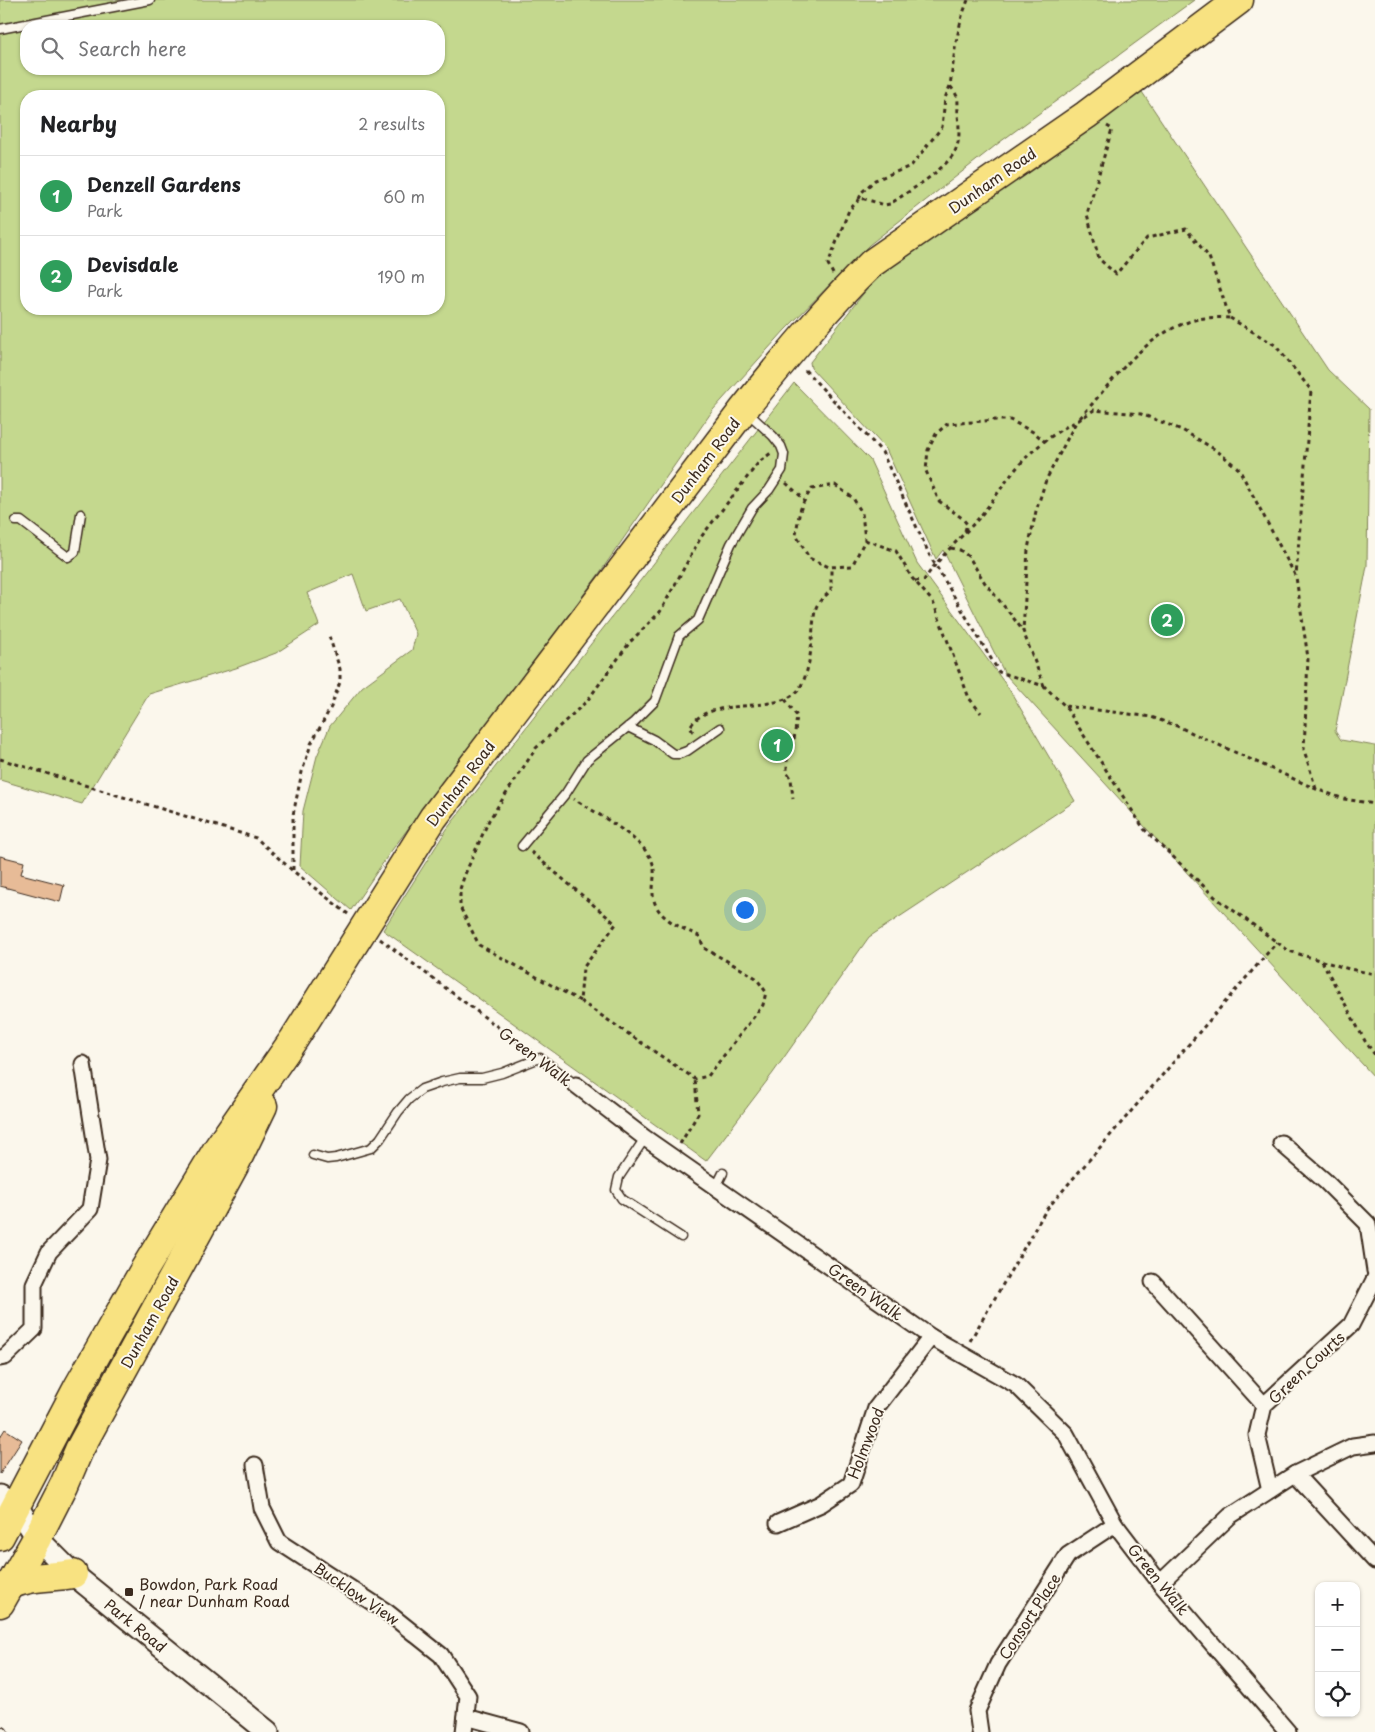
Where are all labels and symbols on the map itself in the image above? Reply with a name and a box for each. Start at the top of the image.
street label: Dunham Road [944,141,1040,219]
street label: Dunham Road [665,412,745,508]
pin: 2 [1151,601,1183,639]
pin: 1 [761,726,793,764]
street label: Dunham Road [420,735,500,831]
your location [732,897,758,923]
street label: Green Walk [495,1021,577,1091]
street label: Green Walk [824,1257,908,1325]
street label: Dunham Road [114,1272,184,1372]
street label: Green Courts [1263,1325,1349,1409]
street label: Holmwood [841,1404,889,1482]
street label: Green Walk [1123,1538,1195,1620]
street label: Bucklow View [310,1556,405,1630]
street label: Consort Place [992,1568,1066,1664]
place label: Bowdon, Park Road / near Dunham Road [139,1572,290,1612]
marker: Bowdon, Park Road / near Dunham Road [123,1586,135,1598]
street label: Park Road [100,1593,172,1657]

